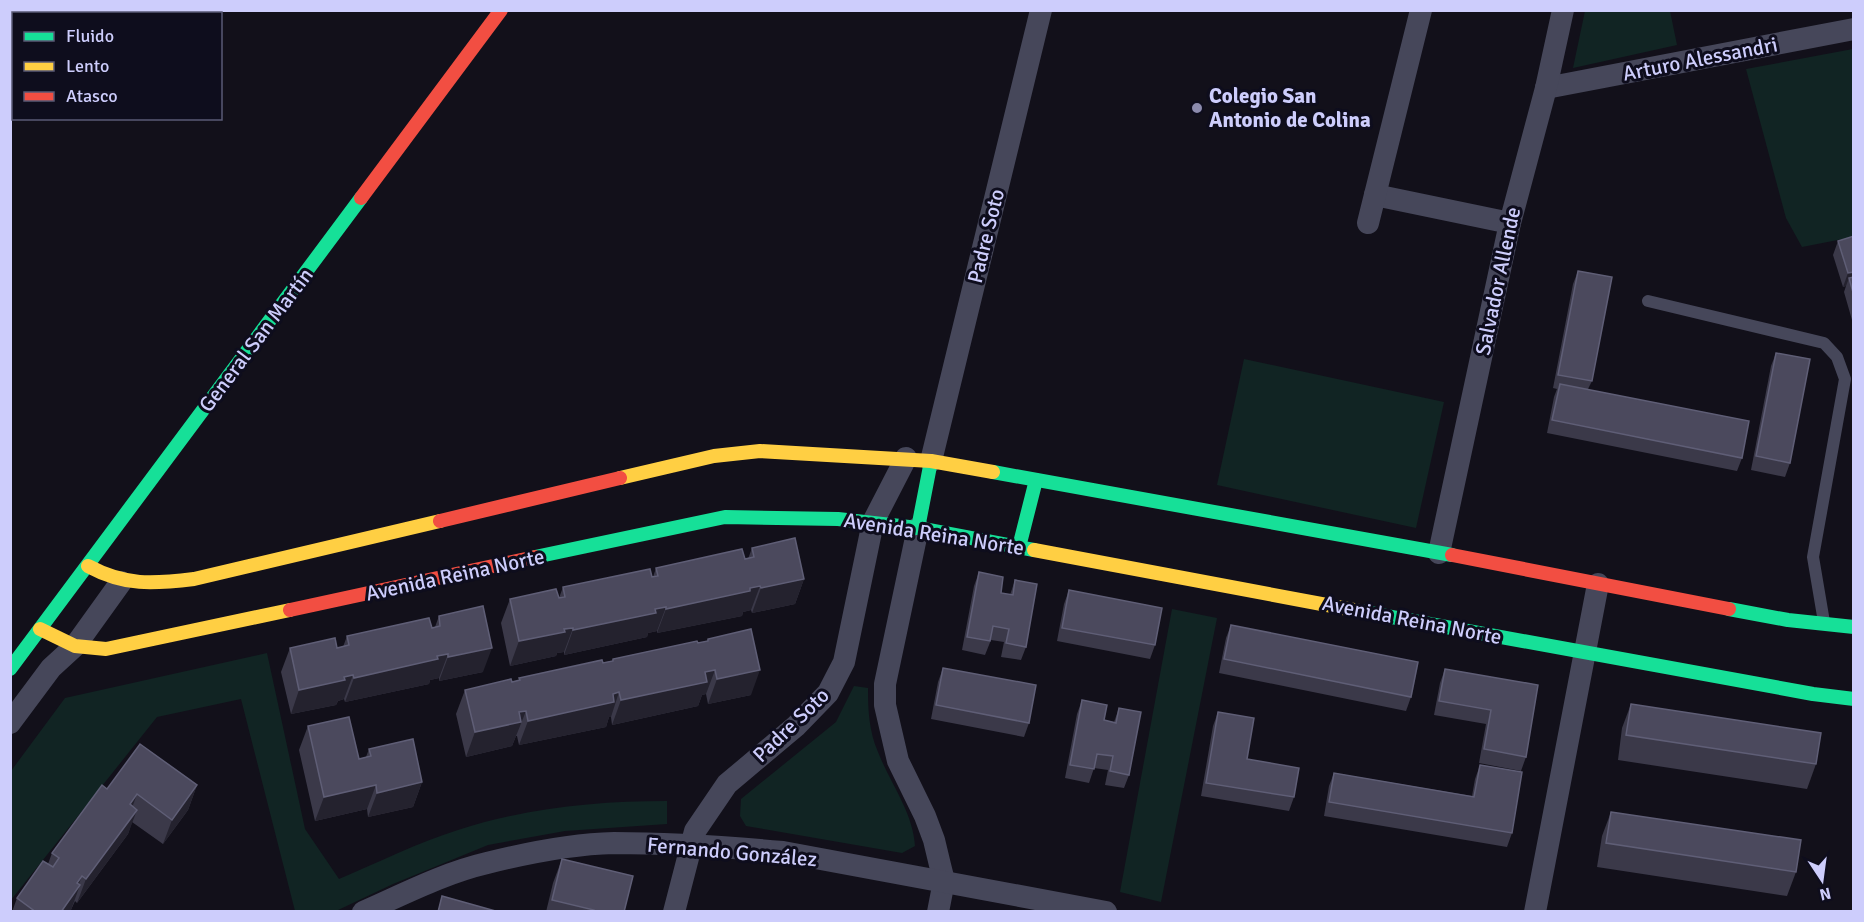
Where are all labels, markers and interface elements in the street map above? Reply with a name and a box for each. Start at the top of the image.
legend [12,12,222,120]
text: Fluido [66,25,114,47]
street label: Arturo Alessandri [1620,31,1780,87]
text: Lento [66,55,109,77]
place label: Colegio San Antonio de Colina [1209,83,1371,133]
text: Atasco [66,85,118,107]
marker: Colegio San Antonio de Colina [1190,101,1204,115]
street label: Padre Soto [962,186,1010,286]
street label: Salvador Allende [1470,205,1526,357]
street label: General San Martín [193,263,319,417]
street label: Avenida Reina Norte [842,507,1026,561]
street label: Avenida Reina Norte [363,543,547,607]
street label: Avenida Reina Norte [1320,590,1504,650]
street label: Padre Soto [747,682,835,768]
street label: Fernando González [646,832,818,872]
north arrow [1792,850,1852,910]
text: N [1817,883,1833,905]

